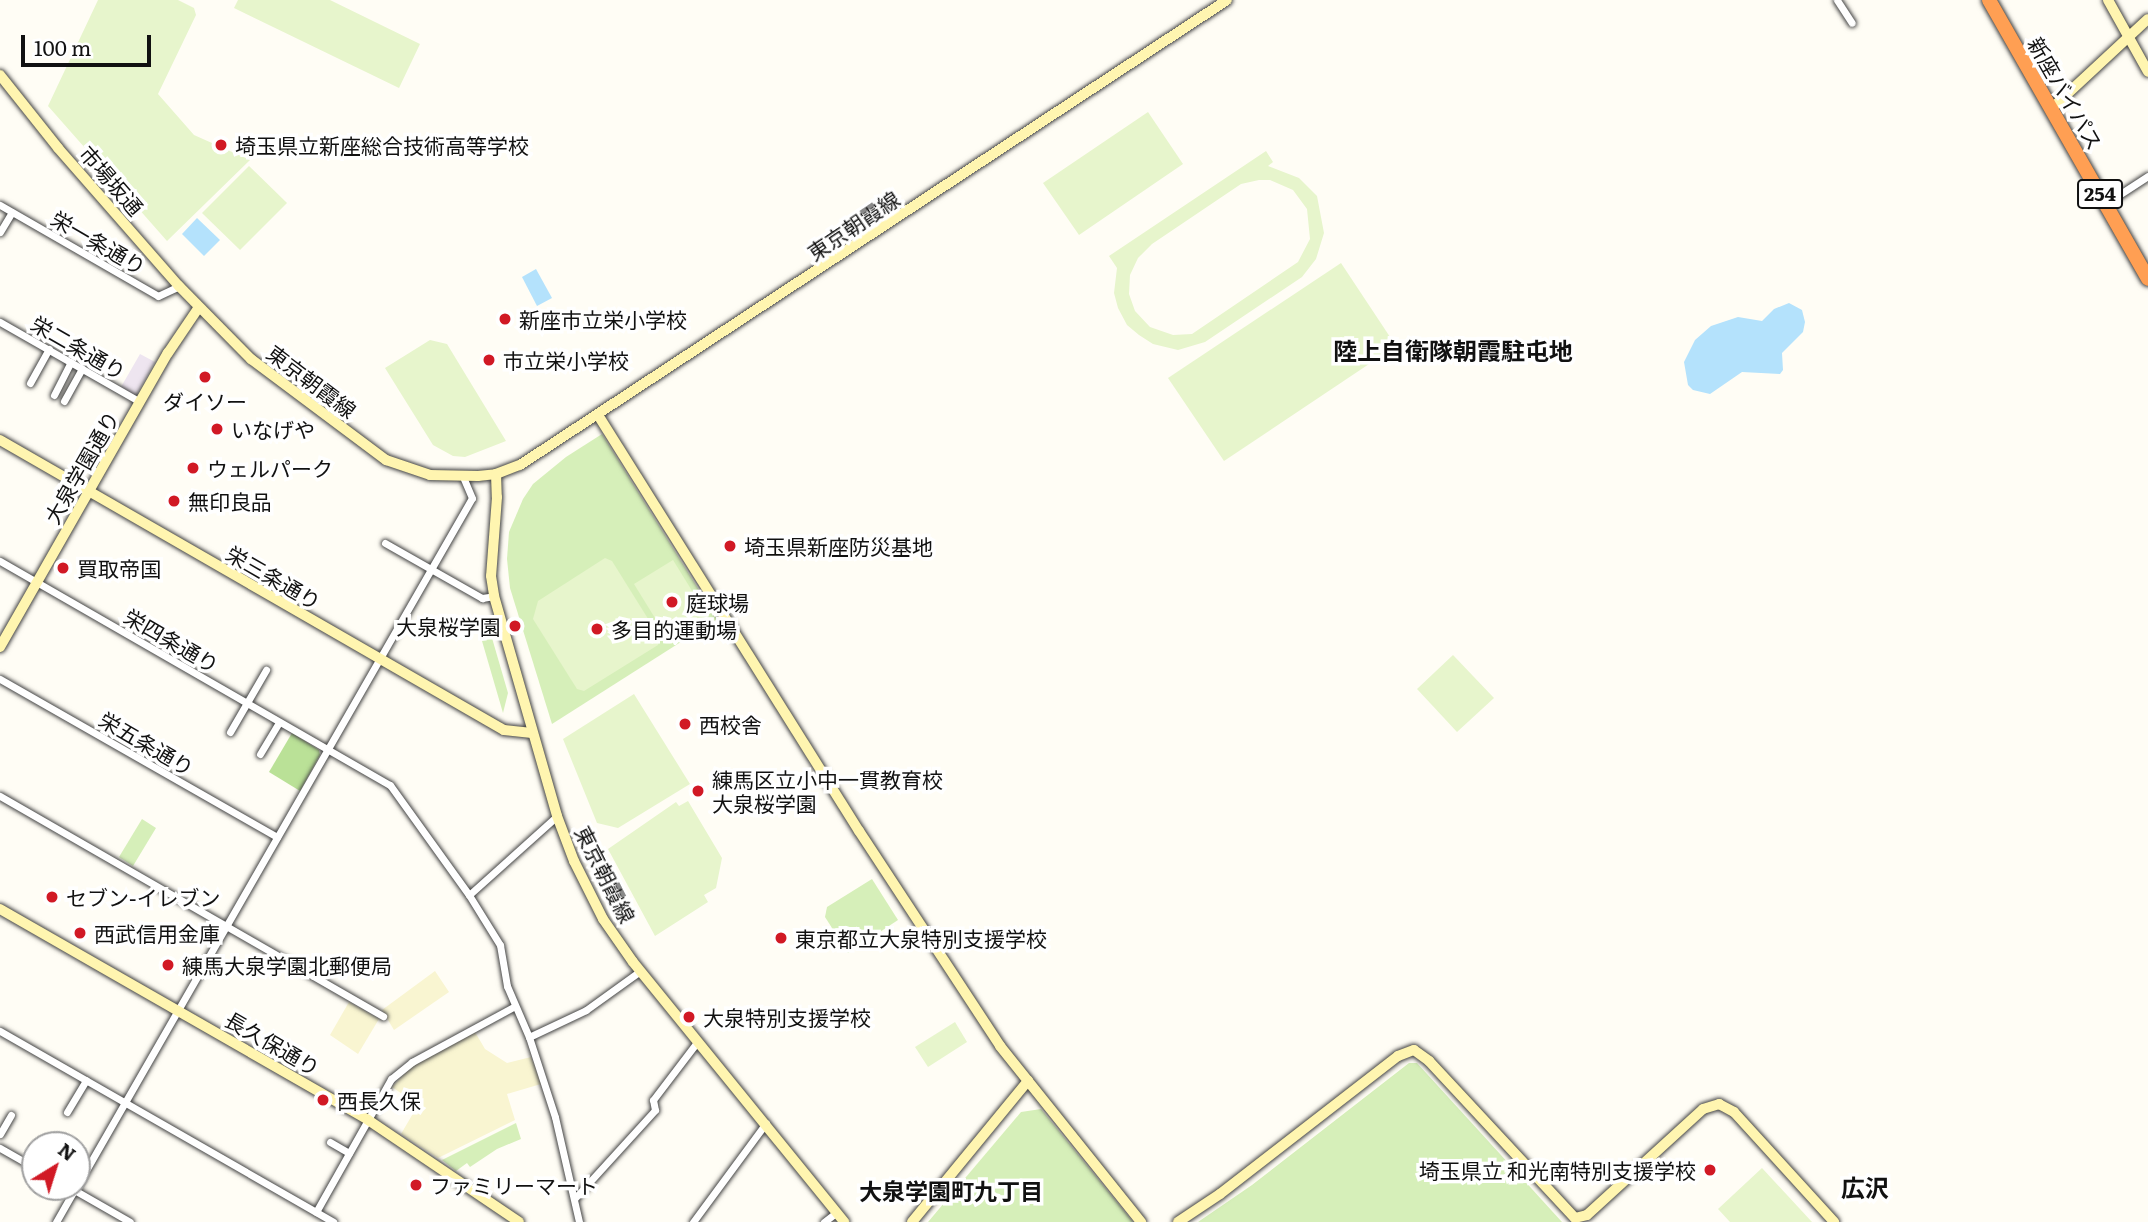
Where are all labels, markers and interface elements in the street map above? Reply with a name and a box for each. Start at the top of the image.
scale bar [24,21,154,65]
text: 100 m [34,31,91,62]
street label: 新座バイパス [2024,32,2108,154]
place label: 埼玉県立新座総合技術高等学校 [235,132,529,158]
marker: 埼玉県立新座総合技術高等学校 [213,137,229,153]
street label: 市場坂通 [75,140,149,220]
road number: 254 [2076,178,2124,210]
street label: 東京朝霞線 [802,185,904,265]
street label: 栄一条通り [47,205,151,279]
place label: 新座市立栄小学校 [519,306,687,332]
street label: 栄二条通り [27,310,131,384]
marker: 新座市立栄小学校 [497,311,513,327]
district label: 陸上自衛隊朝霞駐屯地 [1333,336,1573,364]
street label: 東京朝霞線 [262,339,362,423]
place label: 市立栄小学校 [503,347,629,373]
marker: 市立栄小学校 [481,352,497,368]
marker: ダイソー [197,369,213,385]
place label: ダイソー [163,388,247,414]
street label: 大泉学園通り [39,406,123,528]
place label: いなげや [231,416,315,442]
marker: いなげや [209,421,225,437]
place label: ウェルパーク [207,455,333,481]
marker: ウェルパーク [185,460,201,476]
place label: 無印良品 [188,488,272,514]
marker: 無印良品 [166,493,182,509]
place label: 埼玉県新座防災基地 [744,533,933,559]
marker: 埼玉県新座防災基地 [722,538,738,554]
street label: 栄三条通り [222,540,326,614]
place label: 買取帝国 [77,555,161,581]
marker: 買取帝国 [55,560,71,576]
place label: 庭球場 [686,589,749,615]
marker: 庭球場 [664,594,680,610]
street label: 栄四条通り [120,603,224,677]
place label: 大泉桜学園 [396,613,501,639]
place label: 多目的運動場 [611,616,737,642]
marker: 大泉桜学園 [507,618,523,634]
marker: 多目的運動場 [589,621,605,637]
street label: 栄五条通り [95,706,199,780]
place label: 西校舎 [699,711,762,737]
marker: 西校舎 [677,716,693,732]
place label: 練馬区立小中一貫教育校 大泉桜学園 [712,766,943,816]
marker: 練馬区立小中一貫教育校 大泉桜学園 [690,783,706,799]
street label: 東京朝霞線 [571,822,641,926]
place label: セブン-イレブン [66,884,220,910]
marker: セブン-イレブン [44,889,60,905]
place label: 西武信用金庫 [94,920,220,946]
marker: 西武信用金庫 [72,925,88,941]
place label: 東京都立大泉特別支援学校 [795,925,1047,951]
marker: 東京都立大泉特別支援学校 [773,930,789,946]
place label: 練馬大泉学園北郵便局 [182,952,392,978]
marker: 練馬大泉学園北郵便局 [160,957,176,973]
place label: 大泉特別支援学校 [703,1004,871,1030]
street label: 長久保通り [221,1006,325,1080]
marker: 大泉特別支援学校 [681,1009,697,1025]
place label: 西長久保 [337,1087,421,1113]
marker: 西長久保 [315,1092,331,1108]
north arrow [21,1131,91,1201]
text: N [53,1135,83,1167]
place label: 埼玉県立 和光南特別支援学校 [1419,1157,1696,1183]
marker: 埼玉県立 和光南特別支援学校 [1702,1162,1718,1178]
place label: ファミリーマート [430,1172,598,1198]
district label: 広沢 [1841,1173,1889,1201]
district label: 大泉学園町九丁目 [859,1176,1043,1204]
marker: ファミリーマート [408,1177,424,1193]

